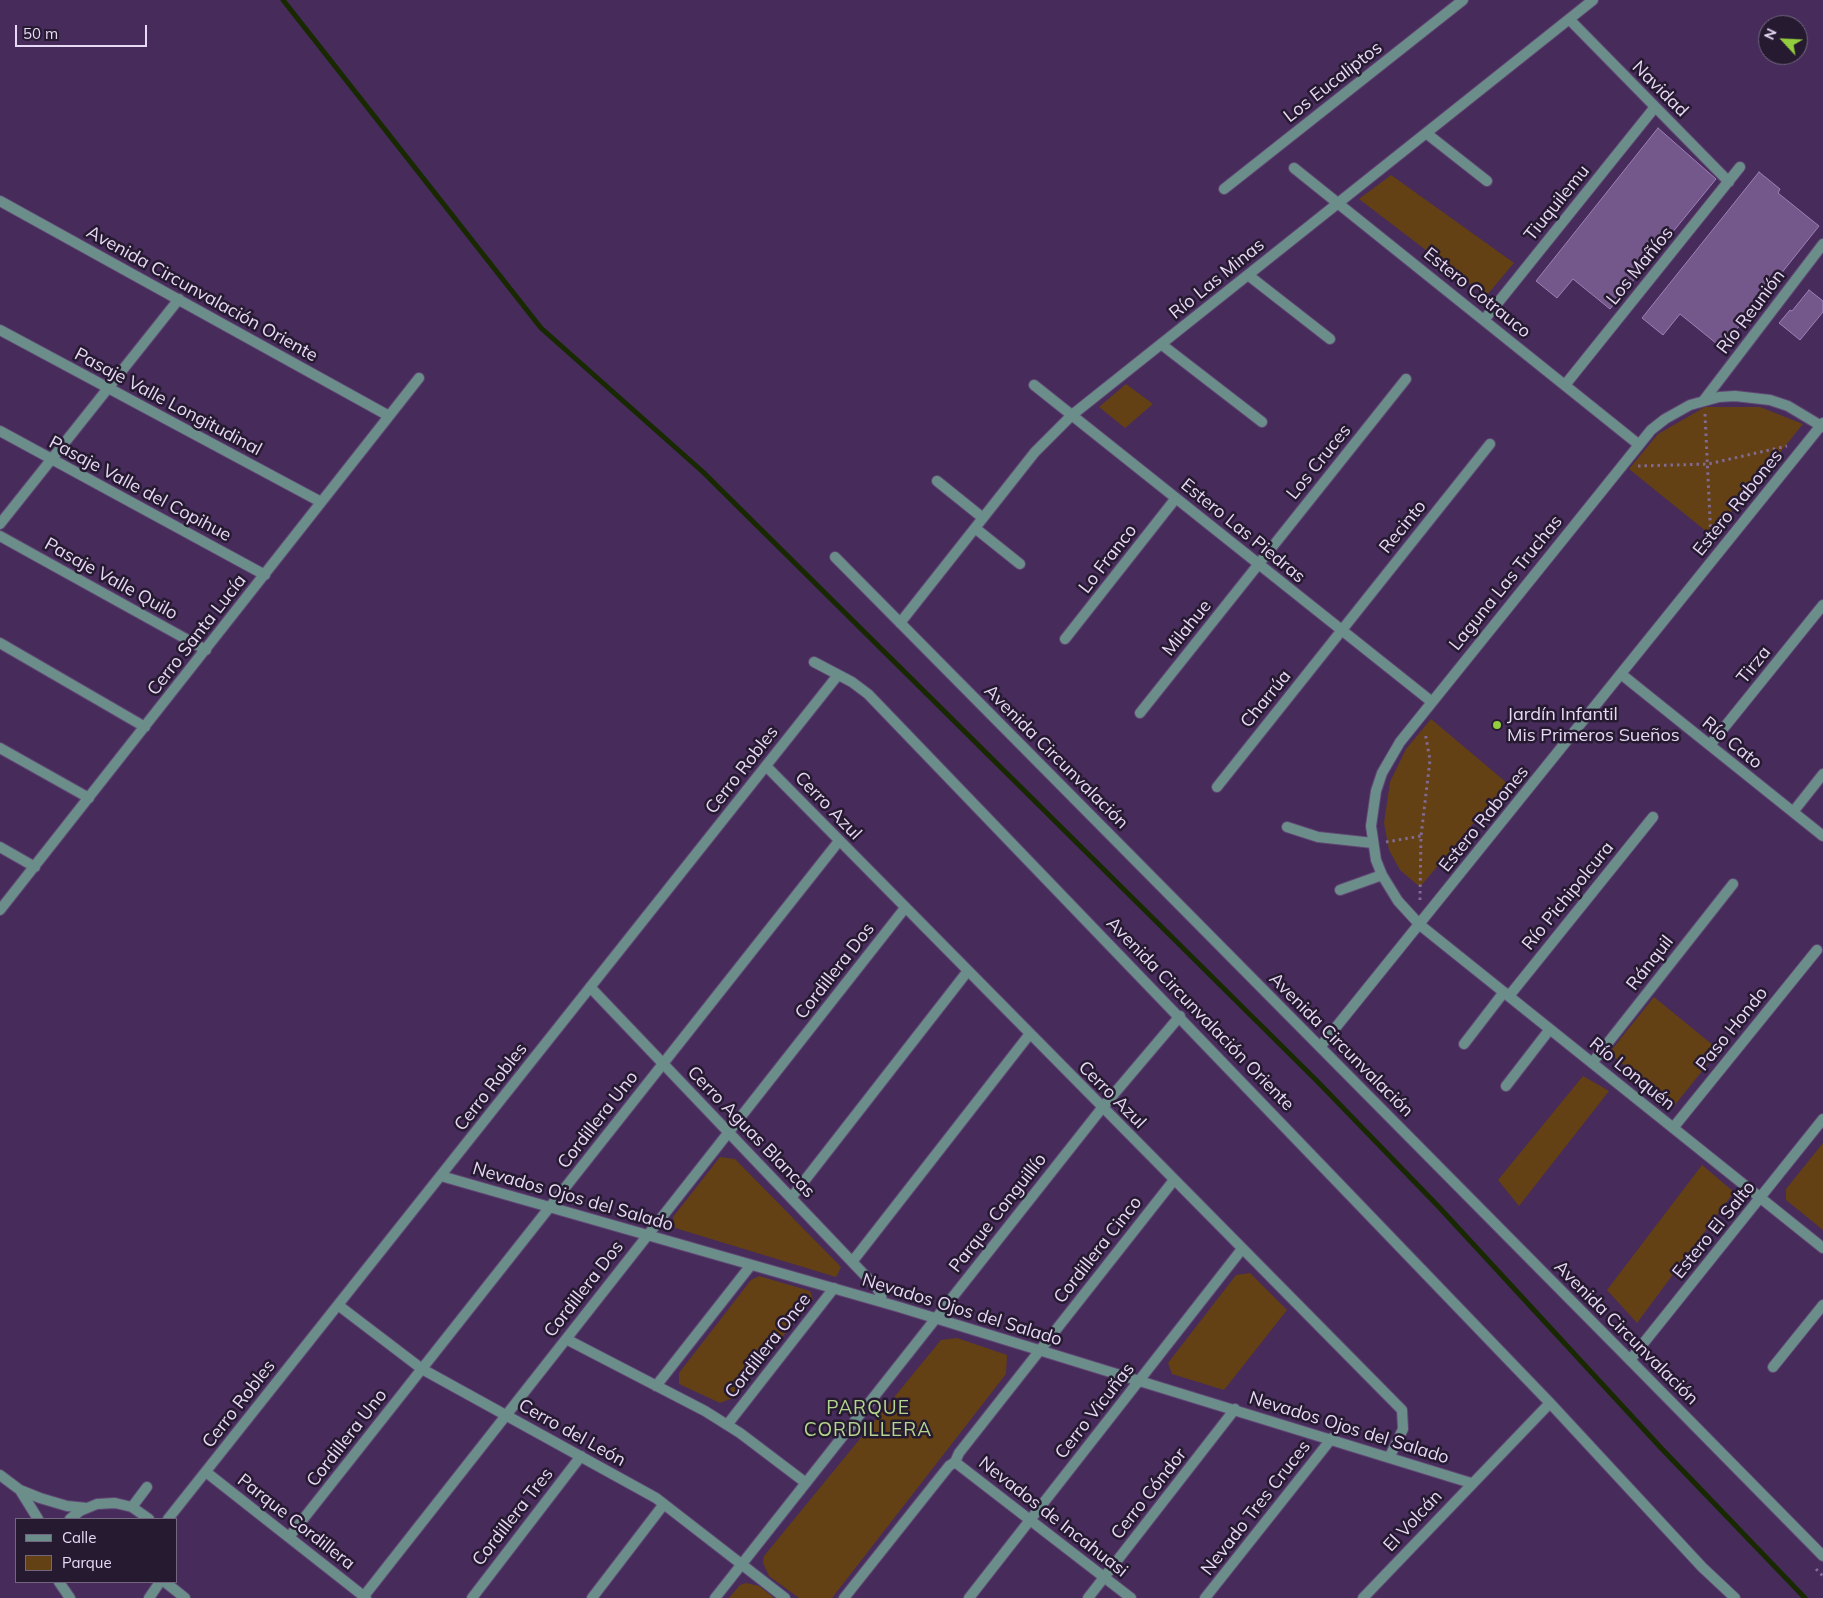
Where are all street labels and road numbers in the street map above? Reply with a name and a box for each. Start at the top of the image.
street label: Los Eucaliptos [1279,37,1387,127]
street label: Navidad [1627,56,1693,122]
street label: Tiuquilemu [1520,161,1594,245]
street label: Avenida Circunvalación Oriente [83,221,321,367]
street label: Los Mañíos [1602,223,1678,309]
street label: Río Las Minas [1165,234,1269,324]
street label: Estero Cotrauco [1419,243,1535,343]
street label: Río Reunión [1712,266,1790,358]
street label: Pasaje Valle Longitudinal [71,343,265,461]
street label: Los Cruces [1282,420,1356,504]
street label: Pasaje Valle del Copihue [45,432,235,546]
street label: Estero Rabones [1689,446,1787,560]
street label: Estero Las Piedras [1176,474,1310,588]
street label: Recinto [1375,496,1431,558]
street label: Laguna Las Truchas [1445,511,1567,655]
street label: Lo Franco [1074,520,1142,598]
street label: Pasaje Valle Quilo [41,533,181,625]
street label: Cerro Santa Lucía [143,570,251,700]
street label: Milahue [1158,596,1216,660]
street label: Tirza [1732,642,1776,688]
street label: Charrúa [1236,666,1296,732]
street label: Avenida Circunvalación [979,680,1133,834]
street label: Río Cato [1698,712,1766,774]
street label: Cerro Robles [701,722,783,818]
street label: Estero Rabones [1435,762,1533,876]
street label: Cerro Azul [790,767,866,845]
street label: Río Pichipolcura [1518,837,1618,955]
street label: Avenida Circunvalación Oriente [1102,913,1298,1115]
street label: Cordillera Dos [791,918,879,1024]
street label: Ránquil [1622,931,1678,995]
street label: Avenida Circunvalación [1264,968,1418,1122]
street label: Paso Hondo [1692,983,1772,1075]
street label: Río Lonquén [1585,1033,1679,1115]
street label: Cerro Robles [450,1039,532,1135]
street label: Cerro Azul [1074,1057,1150,1133]
street label: Cerro Aguas Blancas [683,1062,819,1202]
street label: Cordillera Uno [553,1067,643,1173]
street label: Parque Conguillío [945,1149,1051,1277]
street label: Nevados Ojos del Salado [470,1158,676,1236]
street label: Estero El Salto [1668,1177,1760,1283]
street label: Cordillera Cinco [1049,1192,1147,1308]
street label: Cordillera Dos [540,1236,628,1342]
street label: Avenida Circunvalación [1549,1256,1703,1410]
street label: Nevados Ojos del Salado [859,1269,1065,1351]
street label: Cordillera Once [720,1289,816,1403]
street label: Cerro Robles [198,1356,280,1452]
street label: Cerro Vicuñas [1051,1359,1139,1463]
street label: Cordillera Uno [302,1385,392,1491]
street label: Nevados Ojos del Salado [1246,1387,1452,1469]
street label: Cerro del León [515,1395,629,1471]
street label: Nevado Tres Cruces [1197,1436,1315,1580]
street label: Cerro Cóndor [1107,1444,1191,1544]
street label: Nevados de Incahuasi [974,1452,1132,1582]
street label: Cordillera Tres [468,1464,558,1570]
street label: Parque Cordillera [233,1469,359,1575]
street label: El Volcán [1379,1486,1447,1556]

